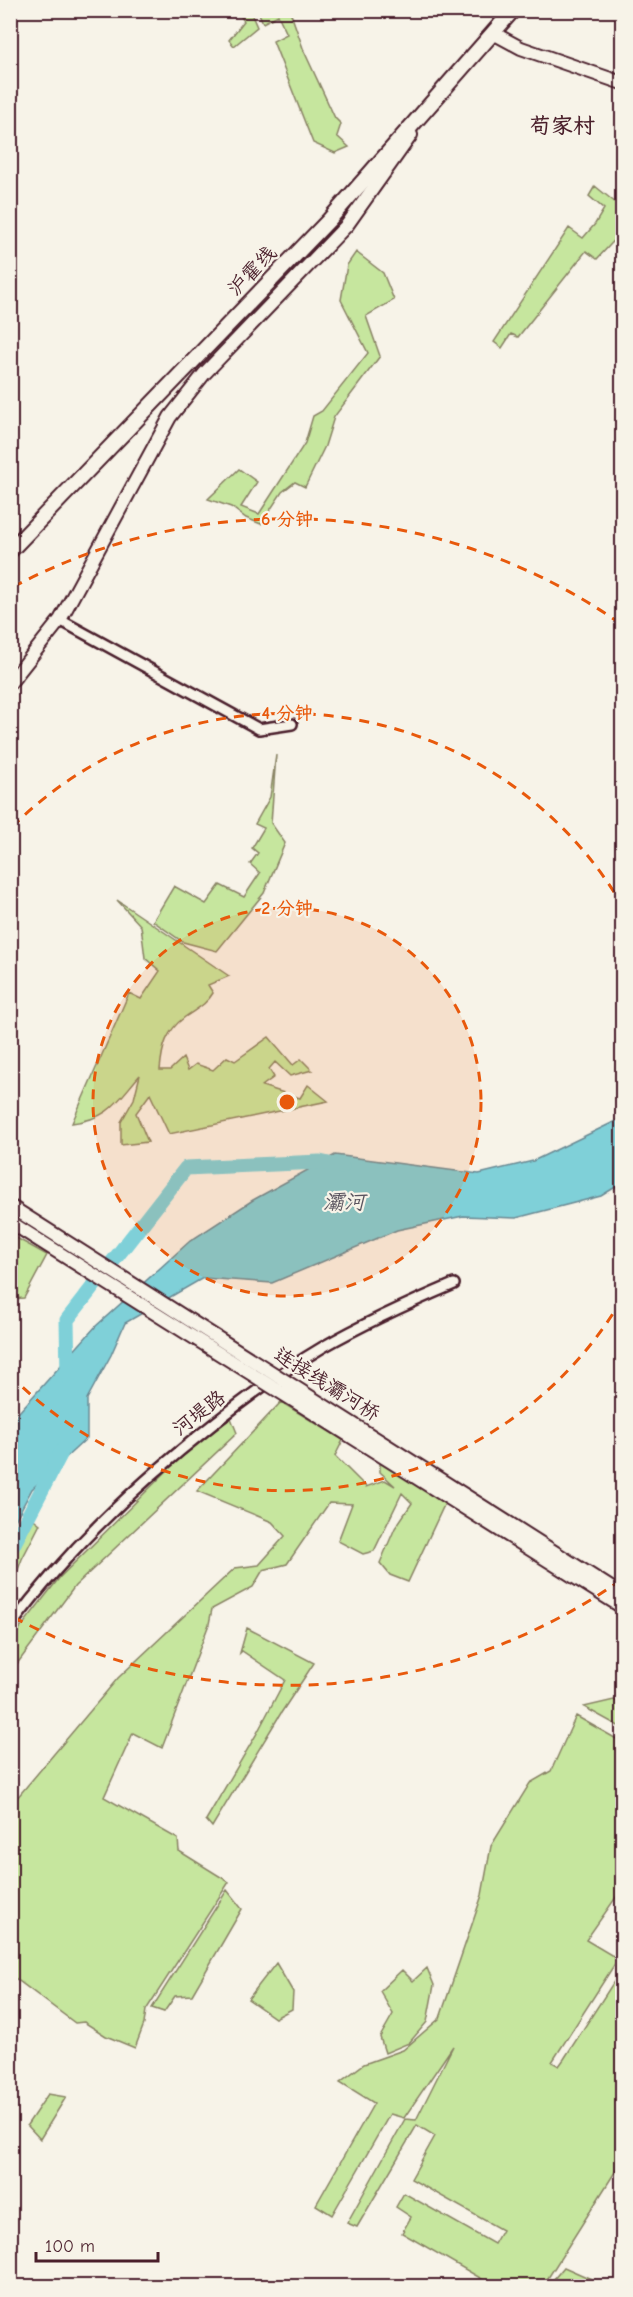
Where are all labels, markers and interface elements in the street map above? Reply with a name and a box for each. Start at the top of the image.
district label: 苟家村 [529,113,595,139]
street label: 沪霍线 [223,241,281,301]
text: 6 分钟 [261,509,313,530]
text: 4 分钟 [262,703,312,724]
text: 2 分钟 [261,898,313,919]
centre of rings [277,1092,297,1112]
water label: 灞河 [323,1190,368,1214]
street label: 连接线灞河桥 [270,1342,384,1426]
street label: 河堤路 [168,1385,231,1441]
scale bar [36,2225,158,2263]
text: 100 m [45,2236,95,2257]

